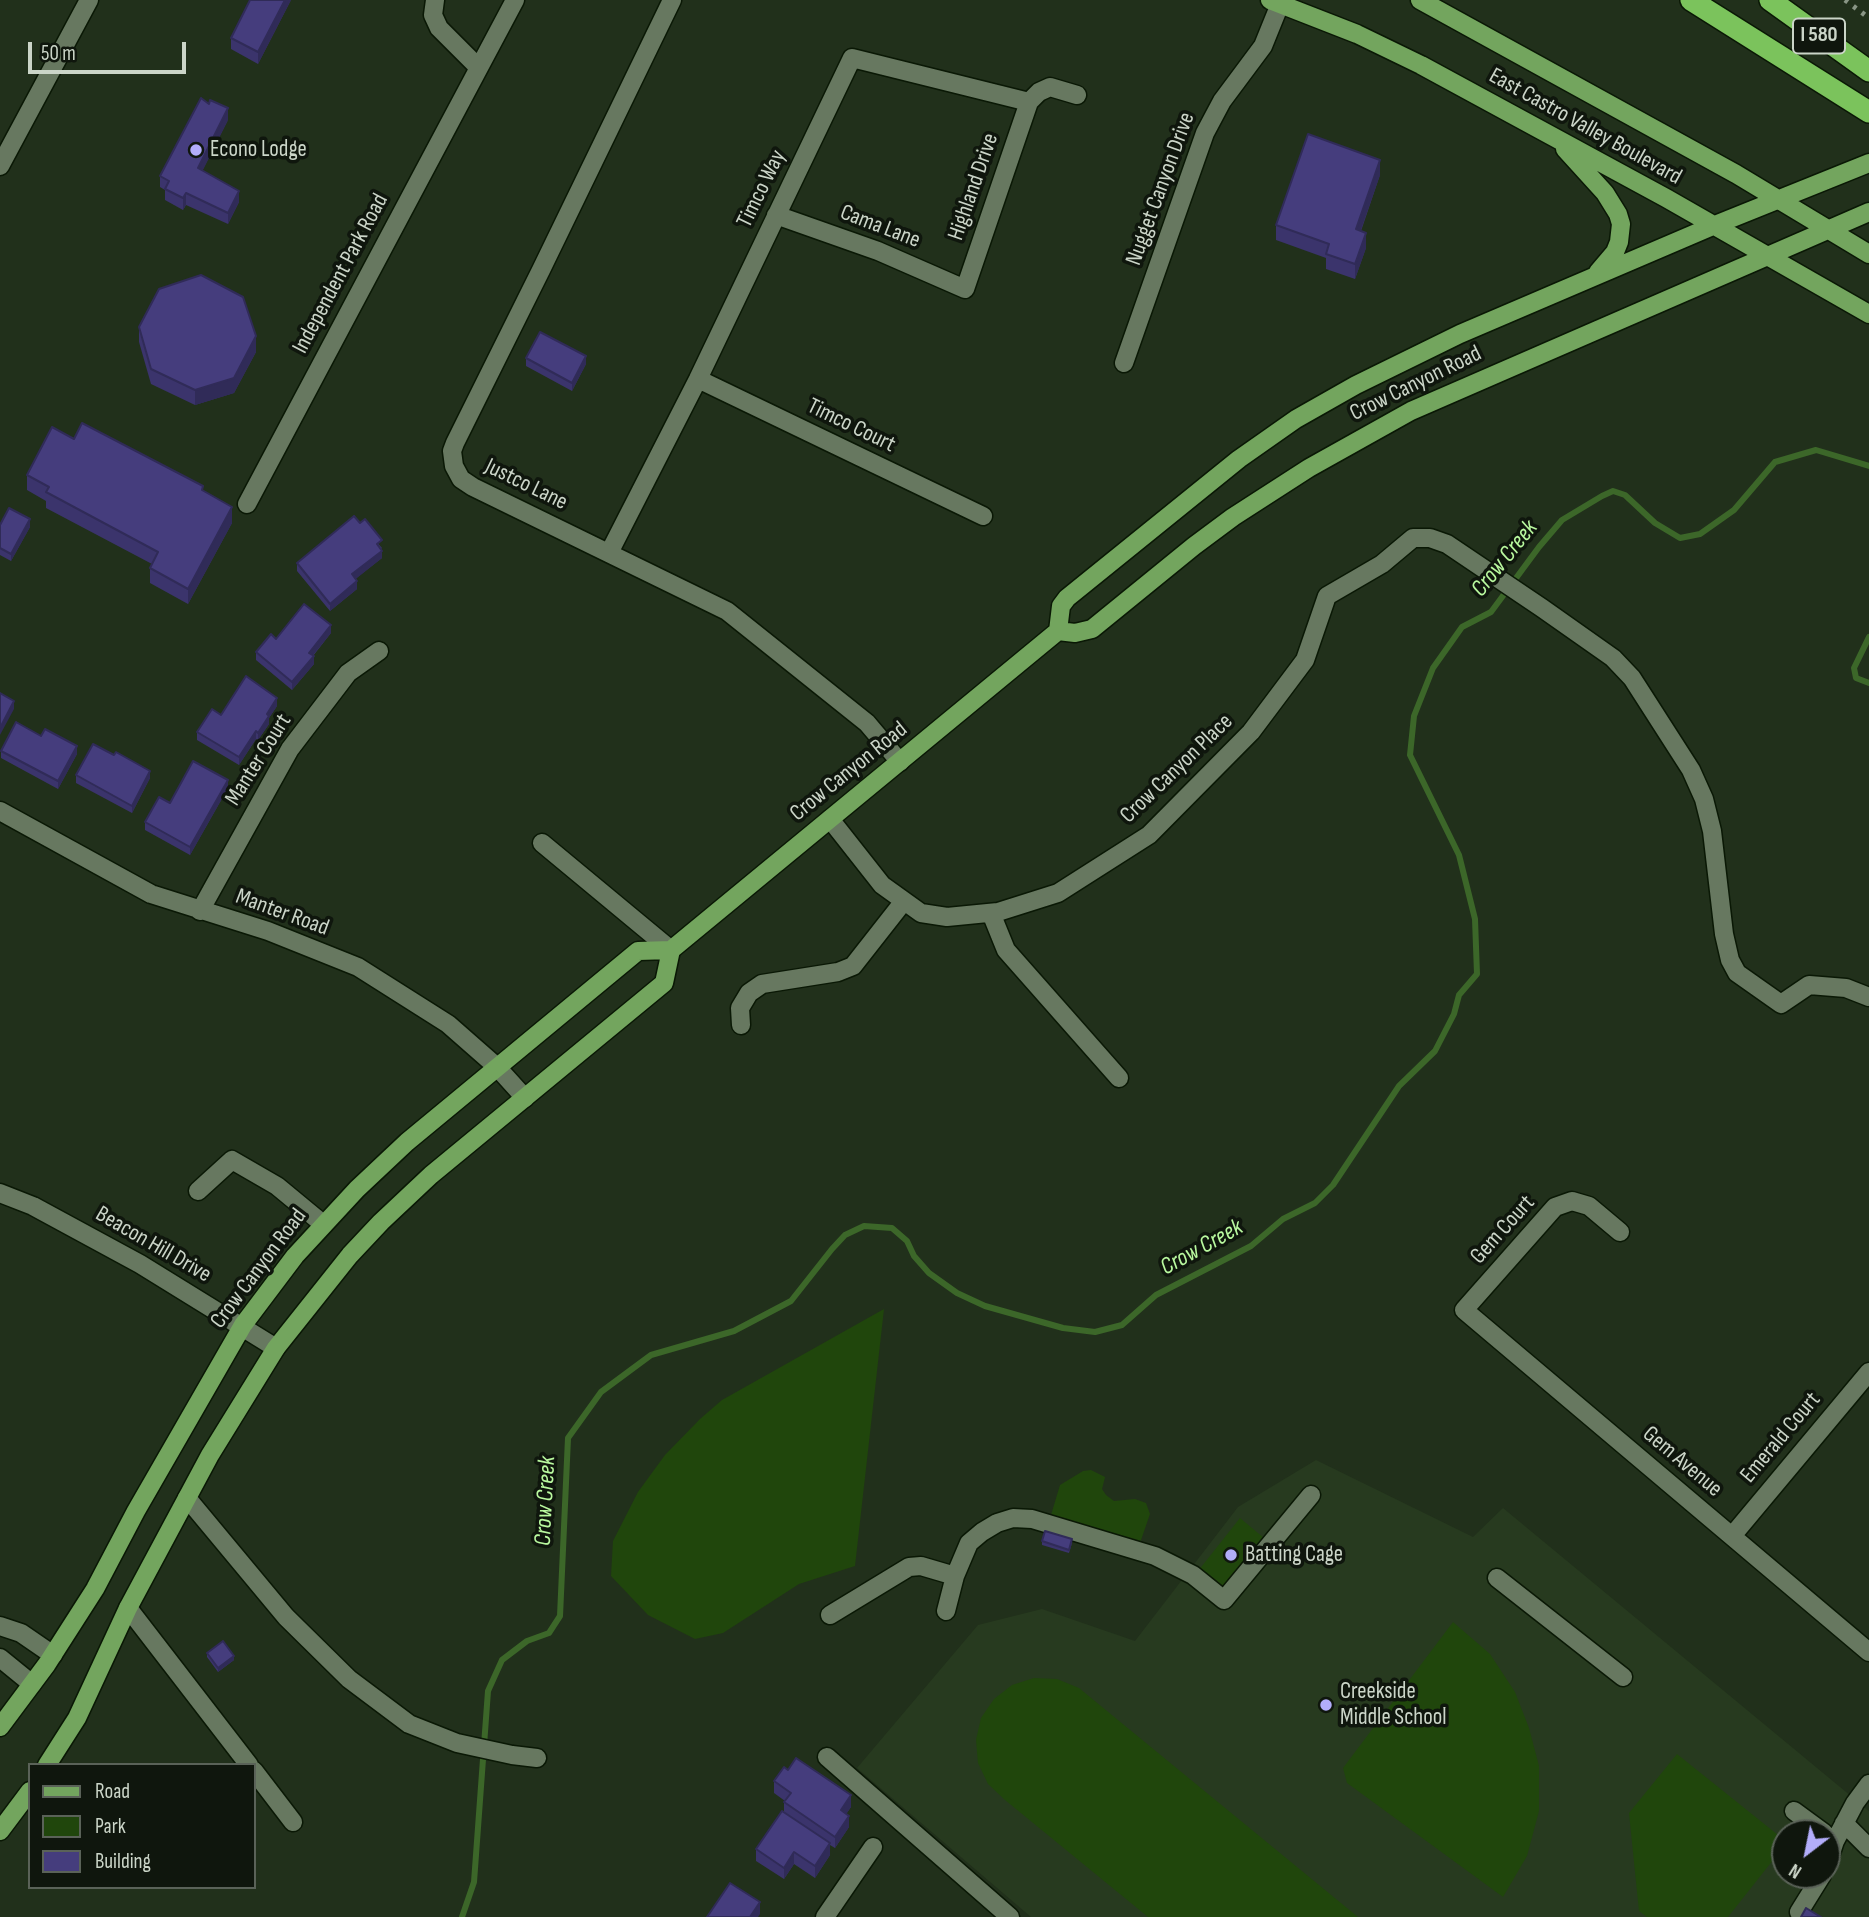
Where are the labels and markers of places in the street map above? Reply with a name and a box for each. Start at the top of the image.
place label: Econo Lodge [210,136,307,164]
marker: Econo Lodge [188,142,204,158]
place label: Batting Cage [1245,1541,1343,1569]
marker: Batting Cage [1223,1547,1239,1563]
place label: Creekside Middle School [1340,1678,1447,1732]
marker: Creekside Middle School [1318,1697,1334,1713]

